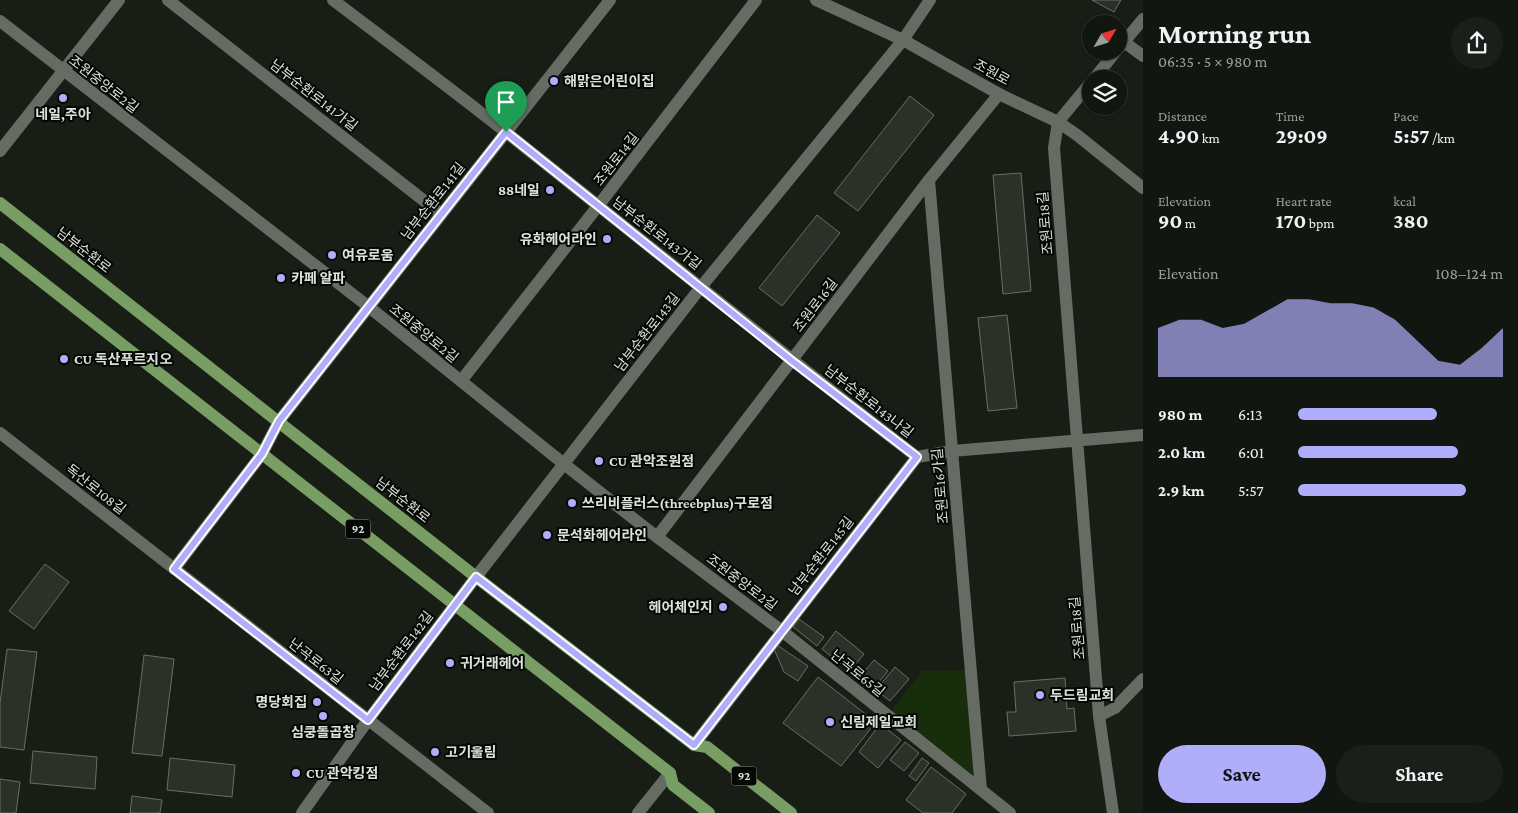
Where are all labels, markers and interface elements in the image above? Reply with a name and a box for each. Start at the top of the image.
north arrow [1082,15,1128,60]
map controls [1082,15,1127,115]
button: share [1451,17,1503,69]
text: Morning run [1158,18,1311,49]
street label: 조원중앙로2길 [66,52,142,116]
text: 06:35 · 5 × 980 m [1158,53,1267,70]
street label: 남부순환로141가길 [267,56,361,134]
street label: 조원로 [971,56,1013,88]
button: layers [1082,70,1127,115]
place label: 해맑은어린이집 [564,73,654,89]
marker: 해맑은어린이집 [548,75,560,87]
pin [485,81,527,132]
icon: arrive [492,88,520,116]
marker: 네일,주아 [57,92,69,104]
place label: 네일,주아 [35,106,91,123]
text: Distance [1158,108,1207,124]
text: Time [1276,108,1304,124]
text: Pace [1393,108,1419,124]
text: 4.90 [1158,124,1199,148]
text: 29:09 [1276,124,1328,148]
text: 5:57 [1393,124,1429,148]
street label: 조원로14길 [590,129,642,189]
text: km [1199,130,1220,146]
text: /km [1429,130,1455,146]
street label: 남부순환로141길 [398,159,468,243]
place label: 88네일 [498,182,540,198]
marker: 88네일 [544,184,556,196]
street label: 조원로18길 [1034,191,1056,255]
street label: 남부순환로143가길 [609,193,705,273]
text: Elevation [1158,193,1211,209]
text: Heart rate [1276,193,1332,209]
text: kcal [1393,193,1416,209]
text: 90 [1158,209,1182,233]
text: 170 [1276,209,1306,233]
text: 380 [1393,209,1429,233]
text: m [1182,215,1196,231]
text: bpm [1306,215,1335,231]
street label: 남부순환로 [54,224,114,276]
place label: 유화헤어라인 [520,231,597,247]
marker: 유화헤어라인 [601,233,613,245]
place label: 여유로움 [342,247,394,263]
marker: 여유로움 [326,249,338,261]
text: Elevation [1158,265,1219,282]
text: 108–124 m [1435,265,1503,282]
place label: 카페 알파 [291,270,345,286]
marker: 카페 알파 [275,272,287,284]
street label: 조원로16길 [790,275,840,335]
street label: 남부순환로143길 [611,289,683,375]
street label: 조원중앙로2길 [386,300,462,366]
place label: CU 독산푸르지오 [74,351,172,367]
marker: CU 독산푸르지오 [58,353,70,365]
street label: 남부순환로143나길 [821,361,917,441]
text: 980 m [1158,406,1202,423]
text: 6:13 [1238,406,1263,423]
text: 2.0 km [1158,444,1205,461]
text: 6:01 [1238,444,1264,461]
street label: 조원로16가길 [929,447,951,525]
place label: CU 관악조원점 [609,453,694,469]
marker: CU 관악조원점 [593,455,605,467]
street label: 독산로108길 [63,461,129,517]
street label: 남부순환로 [373,474,433,526]
text: 2.9 km [1158,482,1205,499]
text: 5:57 [1238,482,1264,499]
place label: 쓰리비플러스(threebplus)구로점 [582,495,773,512]
marker: 쓰리비플러스(threebplus)구로점 [566,497,578,509]
street label: 남부순환로145길 [785,513,857,599]
road number: 92 [346,520,370,538]
place label: 문석화헤어라인 [557,527,647,543]
marker: 문석화헤어라인 [541,529,553,541]
street label: 조원중앙로2길 [704,550,780,614]
street label: 조원로18길 [1066,596,1088,660]
place label: 헤어체인지 [649,599,713,615]
marker: 헤어체인지 [717,601,729,613]
street label: 남부순환로142길 [366,608,436,694]
street label: 난곡로63길 [286,635,346,687]
street label: 난곡로65길 [828,646,888,700]
place label: 귀거래헤어 [460,655,524,671]
marker: 귀거래헤어 [444,657,456,669]
place label: 두드림교회 [1050,687,1114,703]
marker: 두드림교회 [1034,689,1046,701]
place label: 명당회집 [255,694,307,710]
marker: 명당회집 [311,696,323,708]
marker: 심쿵돌곱창 [317,710,329,722]
place label: 신림제일교회 [840,714,917,730]
marker: 신림제일교회 [824,716,836,728]
place label: 심쿵돌곱창 [291,724,355,740]
place label: 고기울림 [445,744,497,760]
button: Save [1158,745,1326,803]
button: Share [1336,745,1503,803]
marker: 고기울림 [429,746,441,758]
place label: CU 관악킹점 [306,765,378,781]
road number: 92 [732,766,756,786]
marker: CU 관악킹점 [290,767,302,779]

